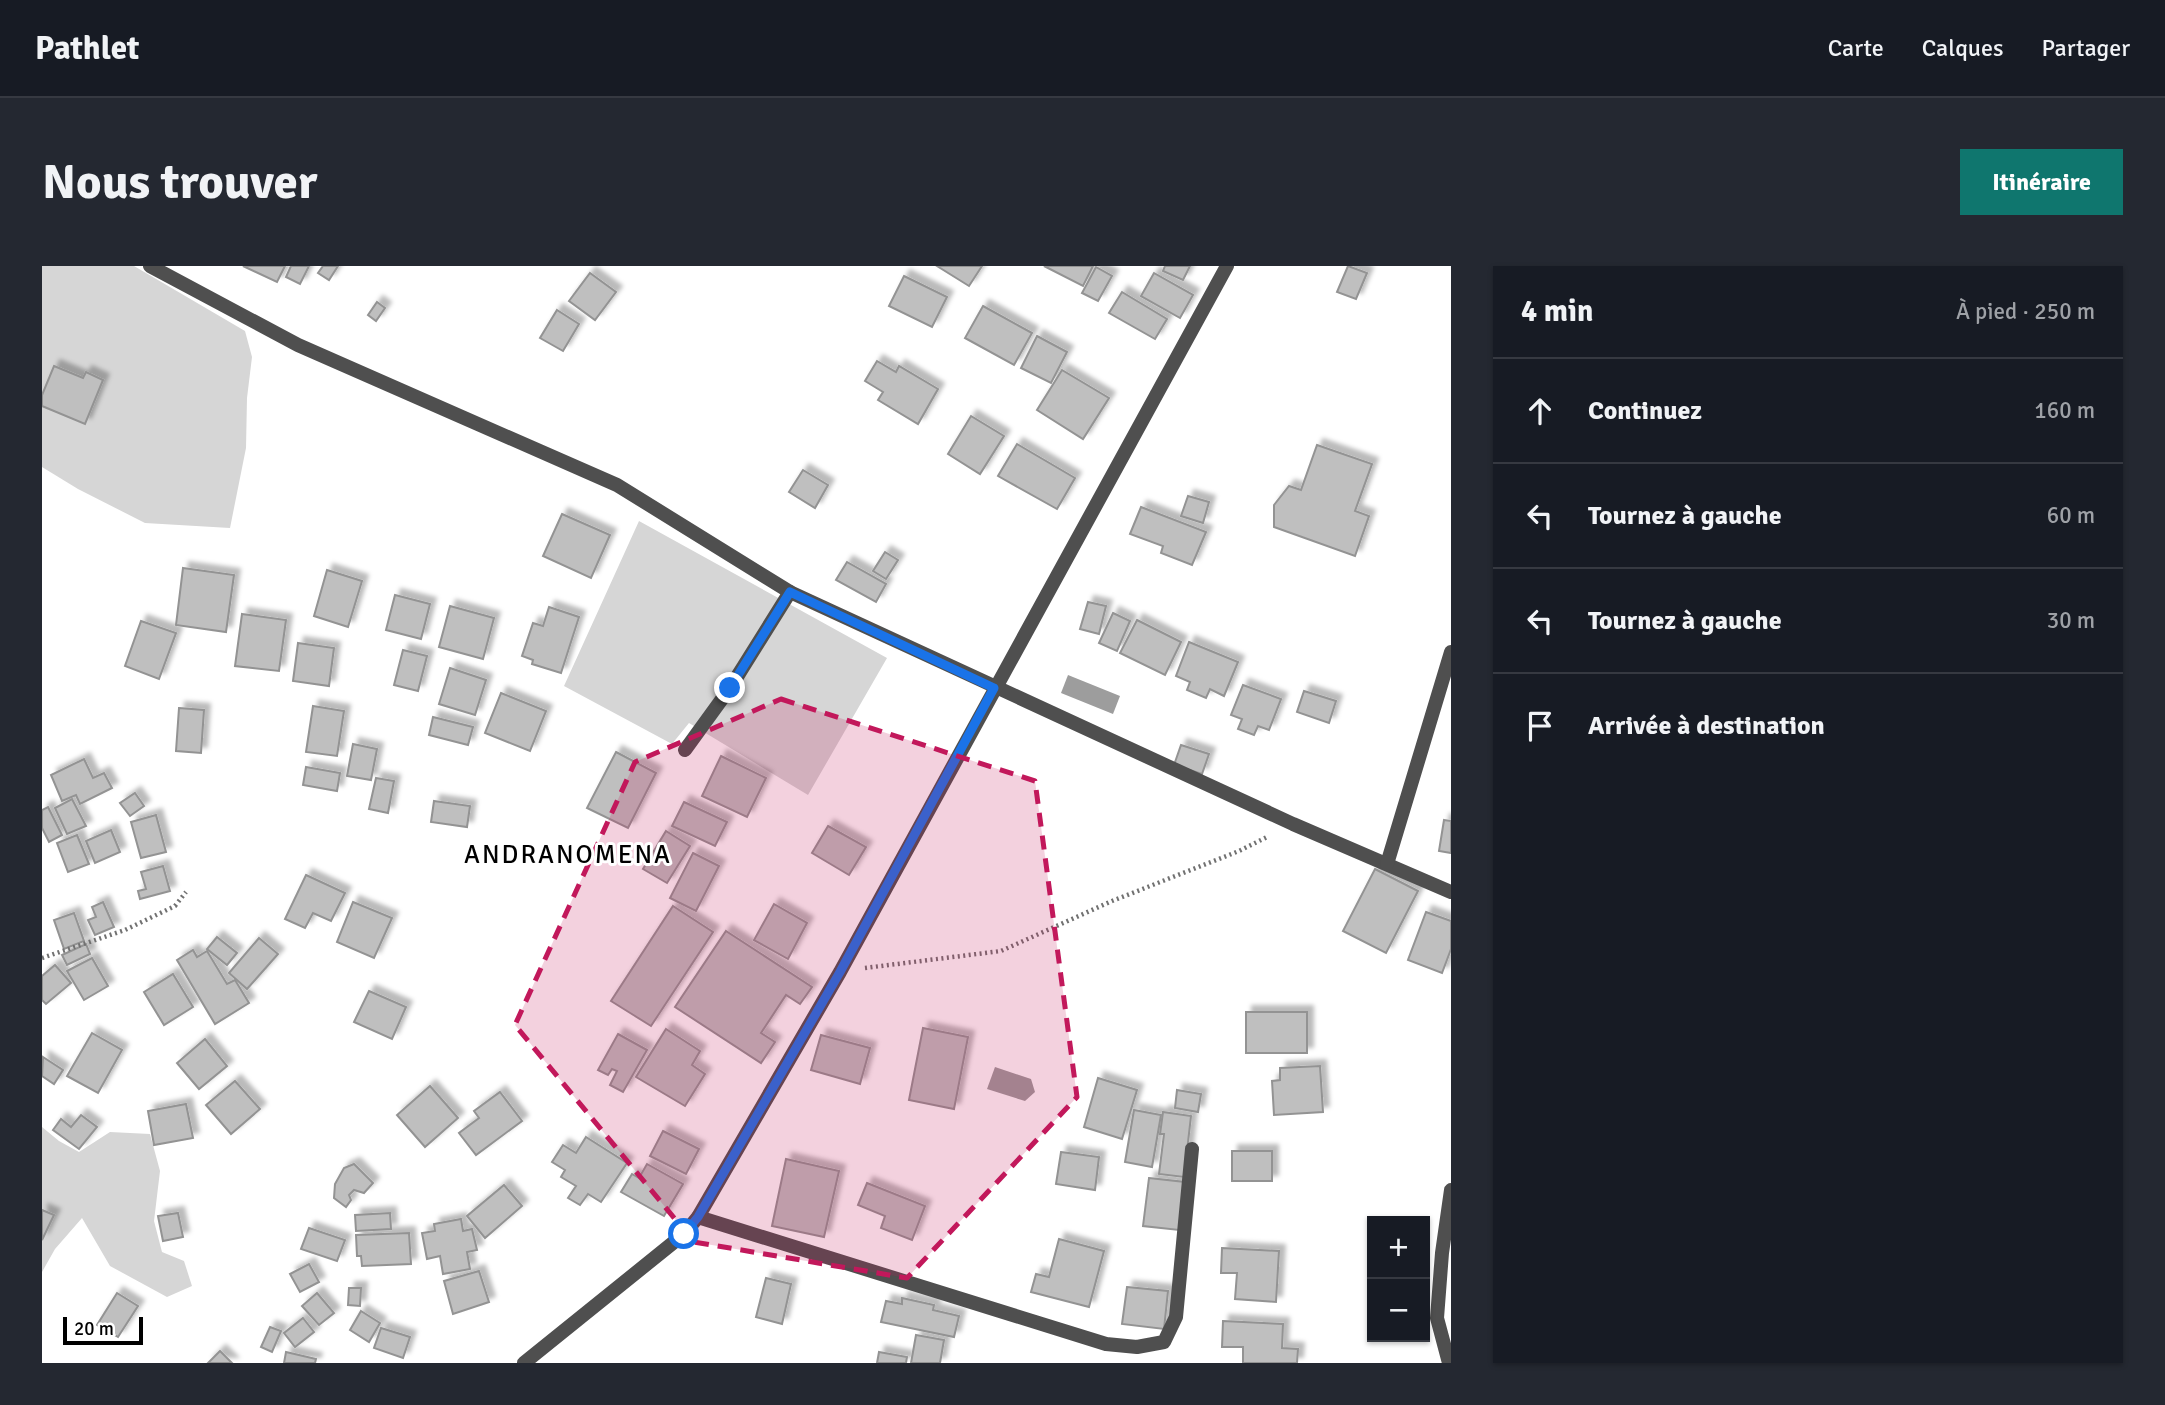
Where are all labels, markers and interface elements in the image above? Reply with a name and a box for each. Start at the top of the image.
text: Pathlet [35,28,139,69]
text: Carte [1828,33,1884,63]
text: Calques [1922,33,2003,63]
text: Partager [2041,33,2130,63]
button: Itinéraire [1960,149,2123,215]
text: Nous trouver [42,152,317,212]
text: 4 min [1521,293,1593,330]
text: À pied · 250 m [1956,297,2095,326]
icon: ahead [1521,392,1559,430]
text: Continuez [1588,395,1702,427]
text: 160 m [2034,396,2095,425]
icon: left [1521,497,1559,535]
text: Tournez à gauche [1588,500,1782,532]
text: 60 m [2047,501,2095,530]
icon: left [1521,602,1559,640]
text: Tournez à gauche [1588,605,1782,637]
text: 30 m [2047,606,2095,635]
route end [714,672,745,703]
icon: arrive [1521,707,1559,745]
text: Arrivée à destination [1588,710,1825,742]
district label: ANDRANOMENA [464,839,672,871]
map controls [1367,1216,1430,1342]
button: + [1367,1216,1430,1279]
route start [668,1218,699,1249]
button: − [1367,1279,1430,1342]
scale bar [63,1314,144,1346]
text: 20 m [74,1317,114,1341]

